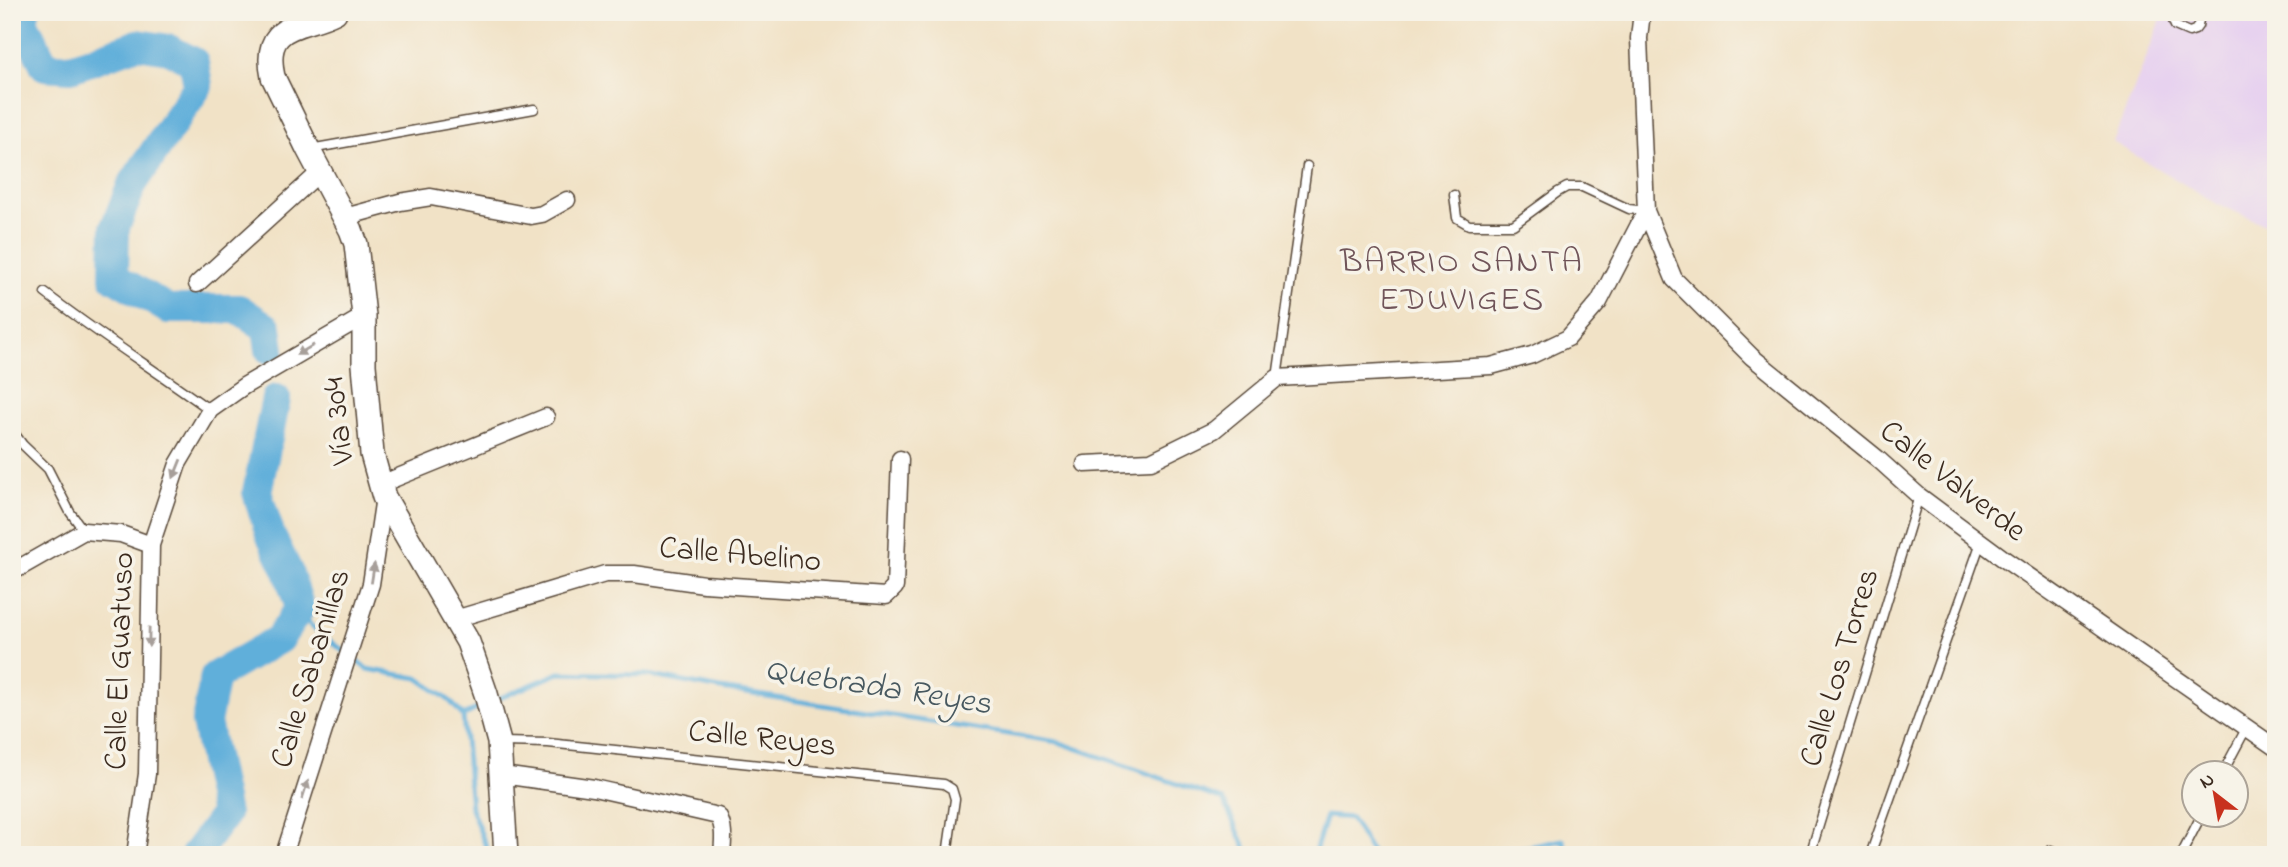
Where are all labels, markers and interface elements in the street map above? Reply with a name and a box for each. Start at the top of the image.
district label: BARRIO SANTA EDUVIGES [1339,239,1584,325]
one-way arrow [295,344,315,356]
street label: Vía 304 [311,375,369,468]
street label: Calle Valverde [1868,409,2036,555]
one-way arrow [172,459,183,480]
street label: Calle Abelino [657,526,823,586]
street label: Calle El Guatuso [94,551,148,771]
one-way arrow [367,562,378,584]
street label: Calle Los Torres [1789,563,1893,773]
street label: Calle Sabanillas [259,564,365,774]
one-way arrow [143,627,155,649]
water label: Quebrada Reyes [762,646,994,730]
street label: Calle Reyes [686,709,838,771]
north arrow [2180,758,2250,828]
text: N [2195,767,2220,796]
one-way arrow [300,779,310,800]

